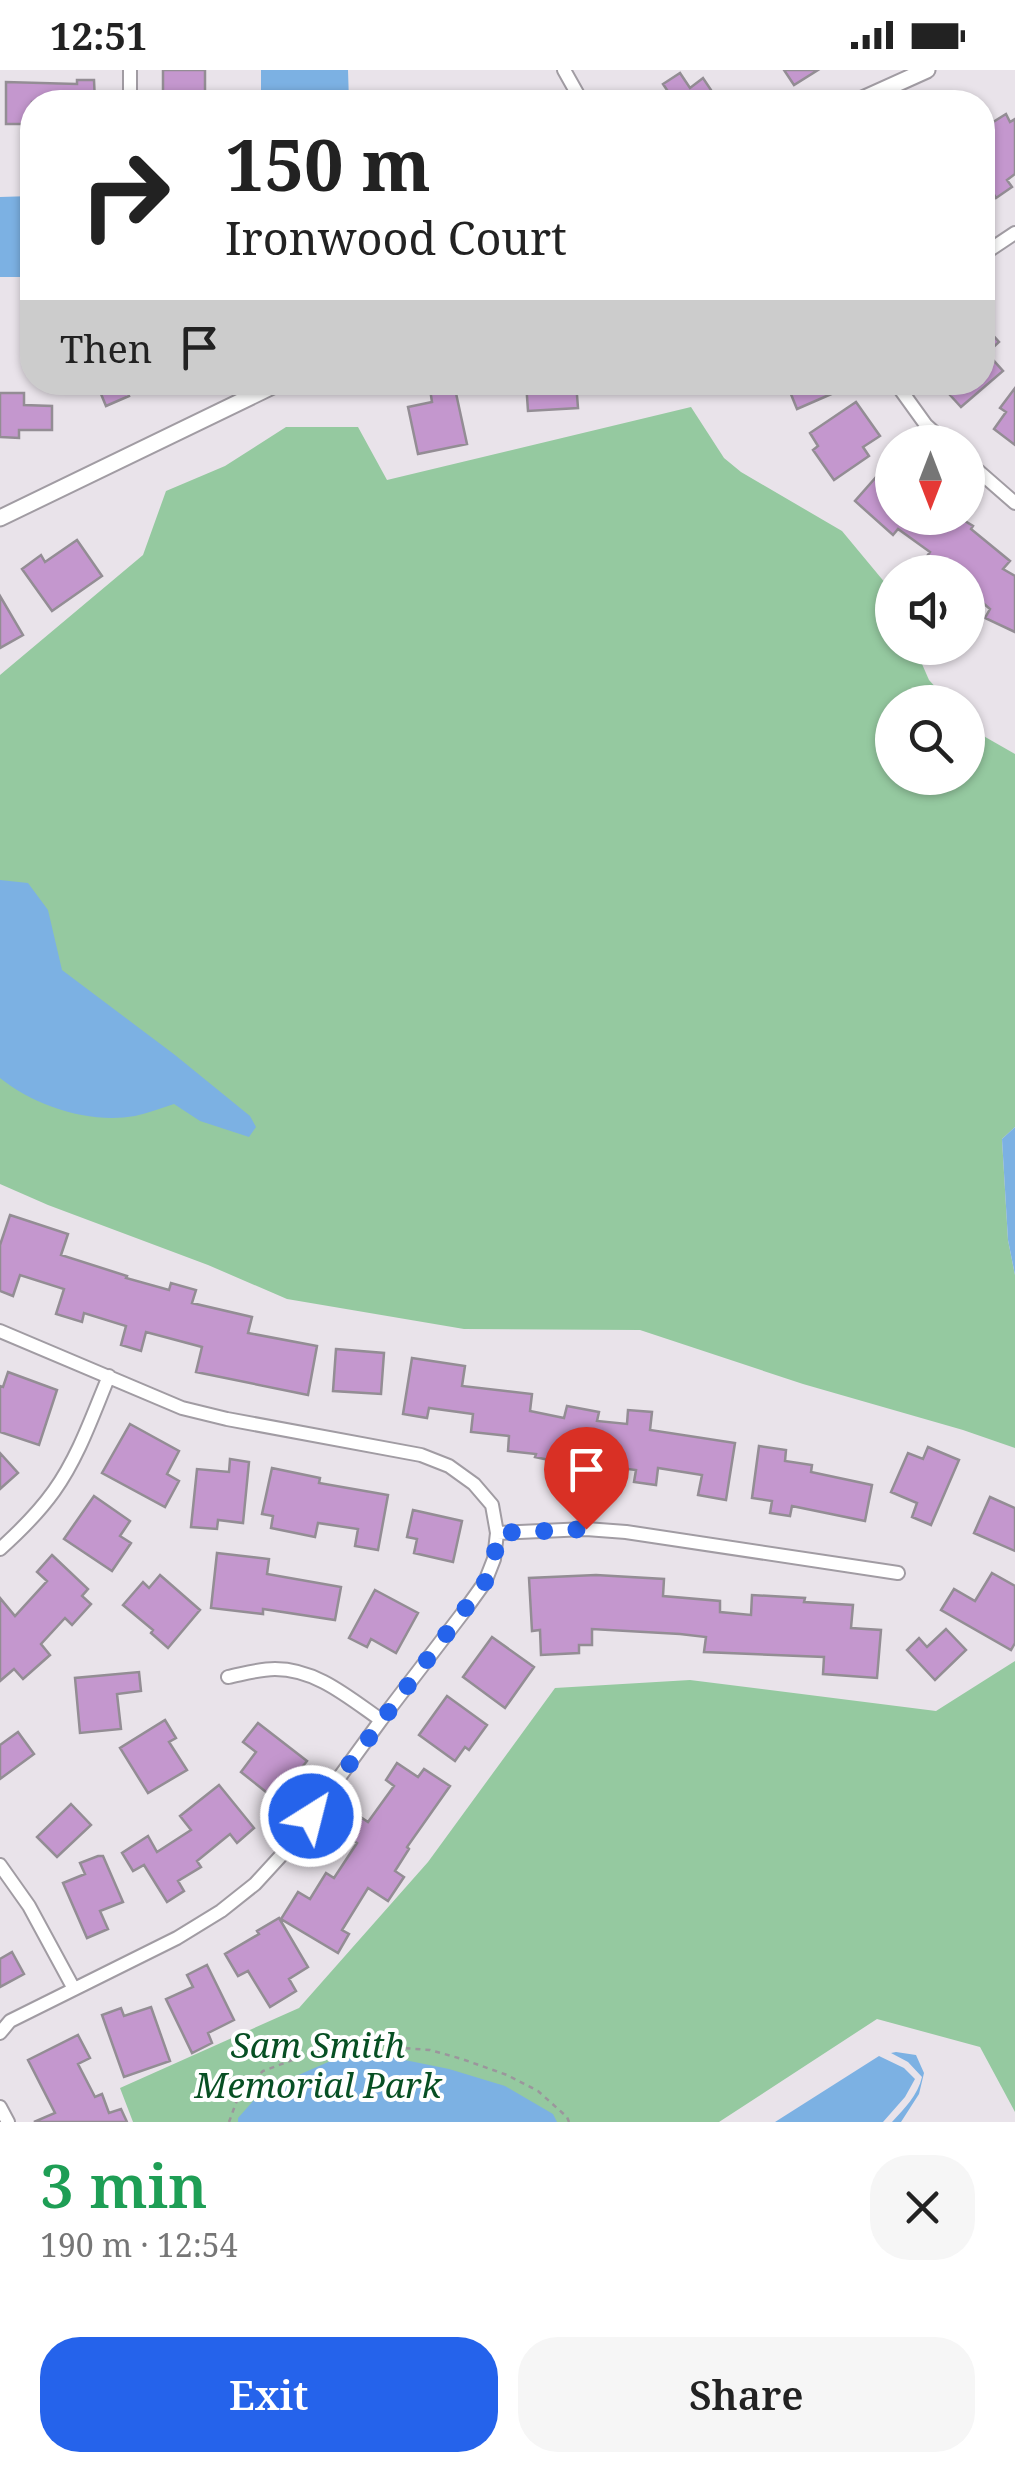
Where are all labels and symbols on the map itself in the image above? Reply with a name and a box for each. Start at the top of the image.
north arrow [875,425,985,535]
pin [544,1427,629,1530]
position arrow [259,1764,363,1868]
park label: Sam Smith Memorial Park [194,2021,442,2108]

